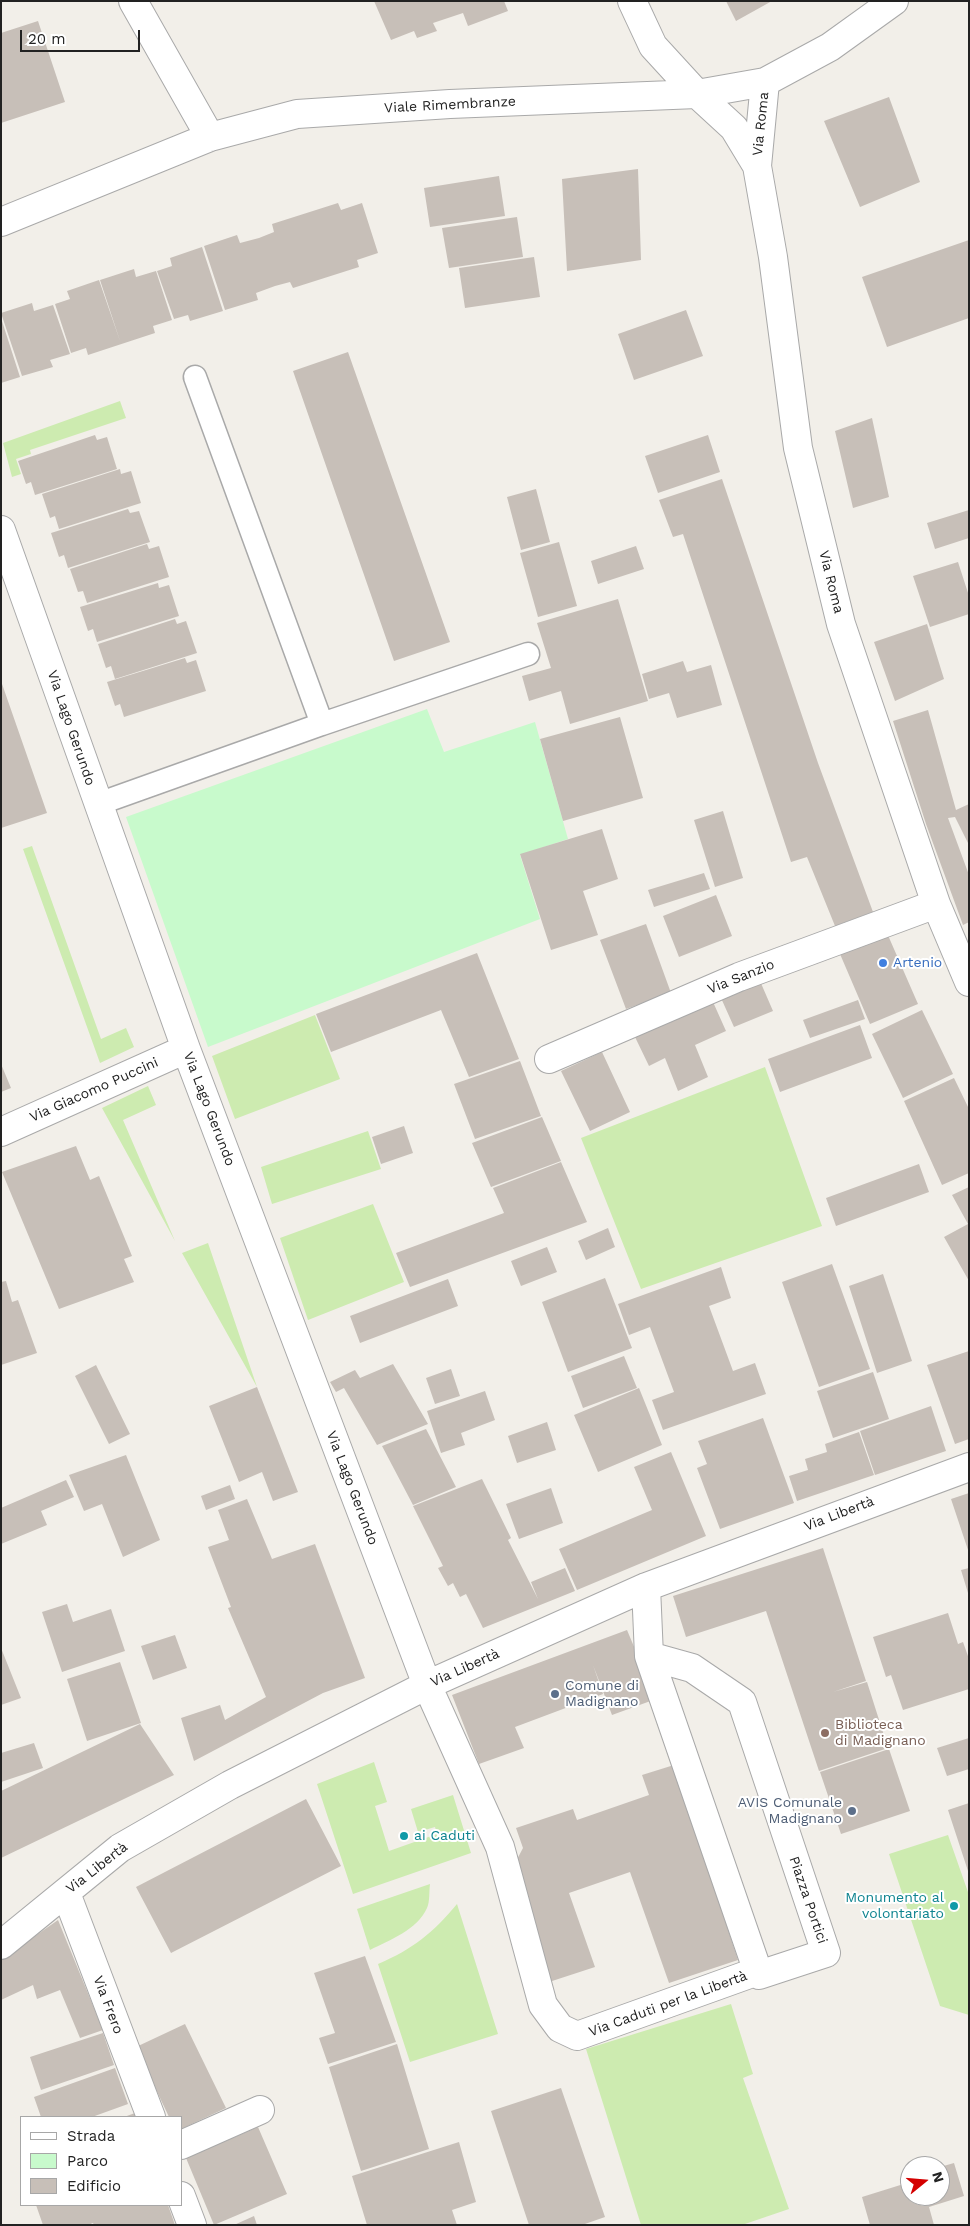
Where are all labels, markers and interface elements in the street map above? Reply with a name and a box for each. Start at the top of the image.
scale bar [22,20,142,52]
text: 20 m [28,30,66,48]
street label: Via Roma [749,91,773,157]
street label: Viale Rimembranze [384,93,516,117]
street label: Via Roma [815,549,847,615]
street label: Via Lago Gerundo [43,668,99,788]
place label: Artenio [893,955,942,971]
street label: Via Sanzio [705,956,777,998]
marker: Artenio [877,957,889,969]
street label: Via Lago Gerundo [180,1050,238,1168]
street label: Via Giacomo Puccini [27,1054,161,1126]
street label: Via Lago Gerundo [323,1429,381,1547]
street label: Via Libertà [802,1493,876,1535]
street label: Via Libertà [428,1645,502,1691]
place label: Comune di Madignano [565,1678,639,1710]
marker: Comune di Madignano [549,1688,561,1700]
place label: Biblioteca di Madignano [835,1717,926,1750]
marker: Biblioteca di Madignano [819,1727,831,1739]
place label: AVIS Comunale Madignano [738,1795,842,1828]
marker: AVIS Comunale Madignano [846,1805,858,1817]
place label: ai Caduti [414,1828,475,1844]
marker: ai Caduti [398,1830,410,1842]
street label: Via Libertà [63,1839,131,1897]
street label: Piazza Portici [785,1854,831,1946]
place label: Monumento al volontariato [845,1890,944,1922]
marker: Monumento al volontariato [948,1900,960,1912]
street label: Via Caduti per la Libertà [587,1968,749,2040]
street label: Via Frero [89,1974,127,2036]
legend [20,2116,182,2206]
text: Strada [67,2127,115,2145]
text: Parco [67,2152,108,2170]
north arrow [900,2156,950,2206]
text: N [929,2170,948,2184]
text: Edificio [67,2177,121,2195]

